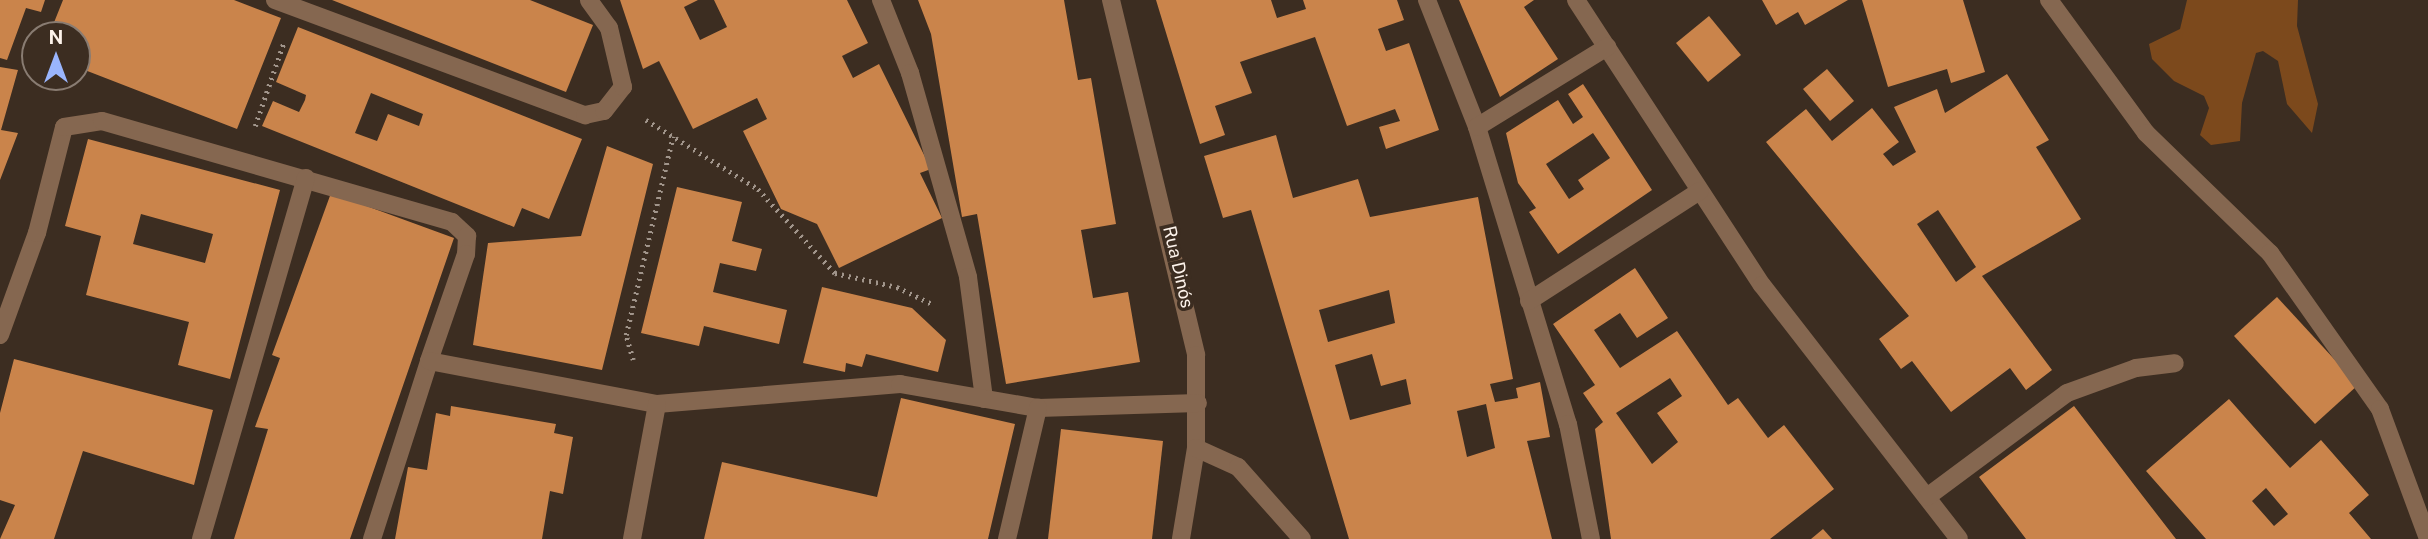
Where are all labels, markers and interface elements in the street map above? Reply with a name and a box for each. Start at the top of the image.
north arrow [21,21,91,91]
text: N [49,26,63,48]
street label: Rua Dinós [1158,224,1198,310]

